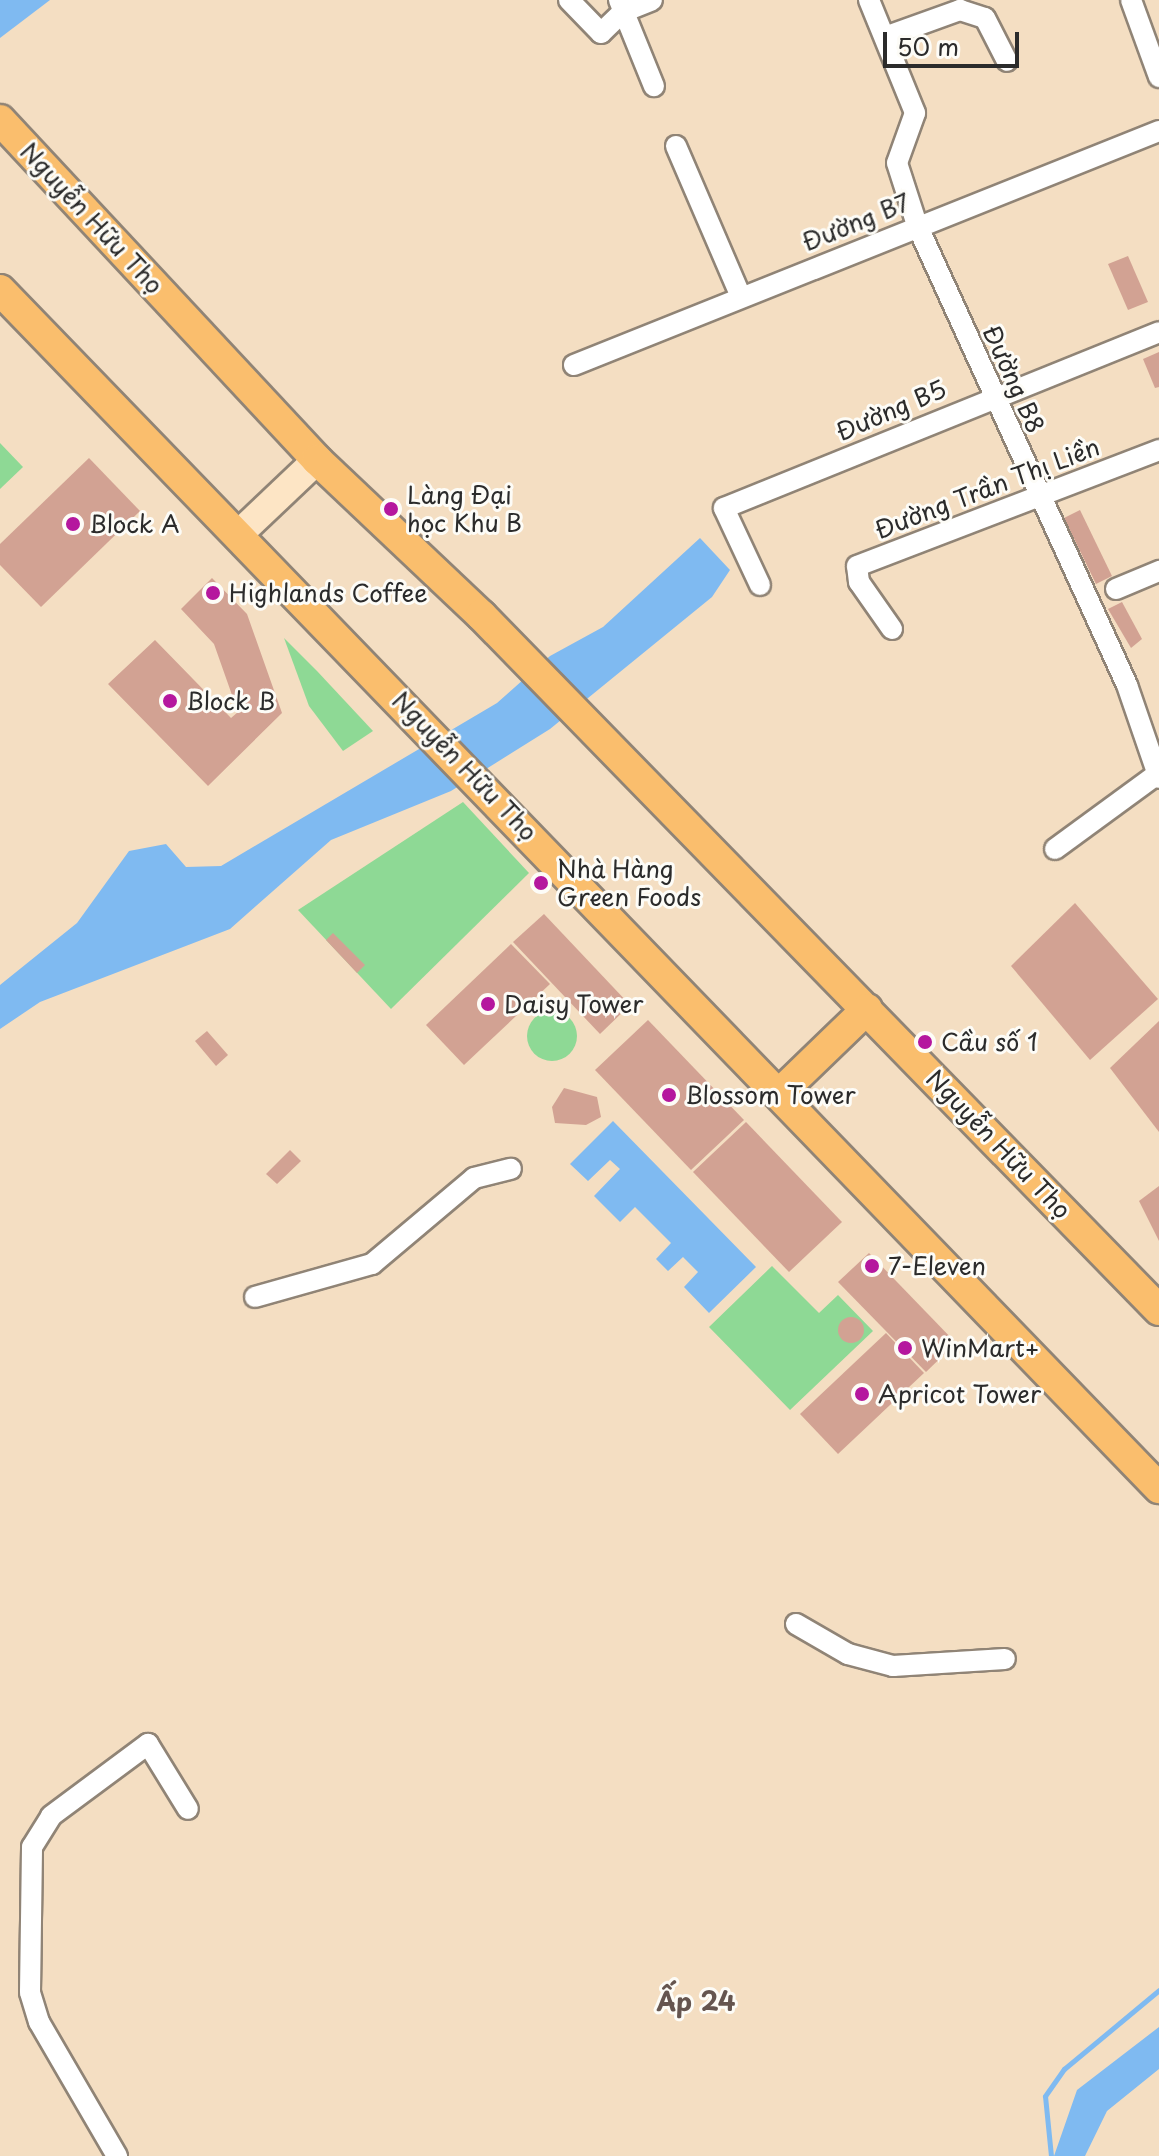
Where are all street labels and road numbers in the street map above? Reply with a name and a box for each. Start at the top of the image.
street label: Nguyễn Hữu Thọ [15,137,169,299]
street label: Đường B7 [798,187,914,257]
street label: Đường B8 [977,321,1051,437]
street label: Đường B5 [832,374,950,446]
street label: Đường Trần Thị Liền [871,432,1103,544]
street label: Nguyễn Hữu Thọ [387,686,543,846]
street label: Nguyễn Hữu Thọ [921,1064,1077,1224]

